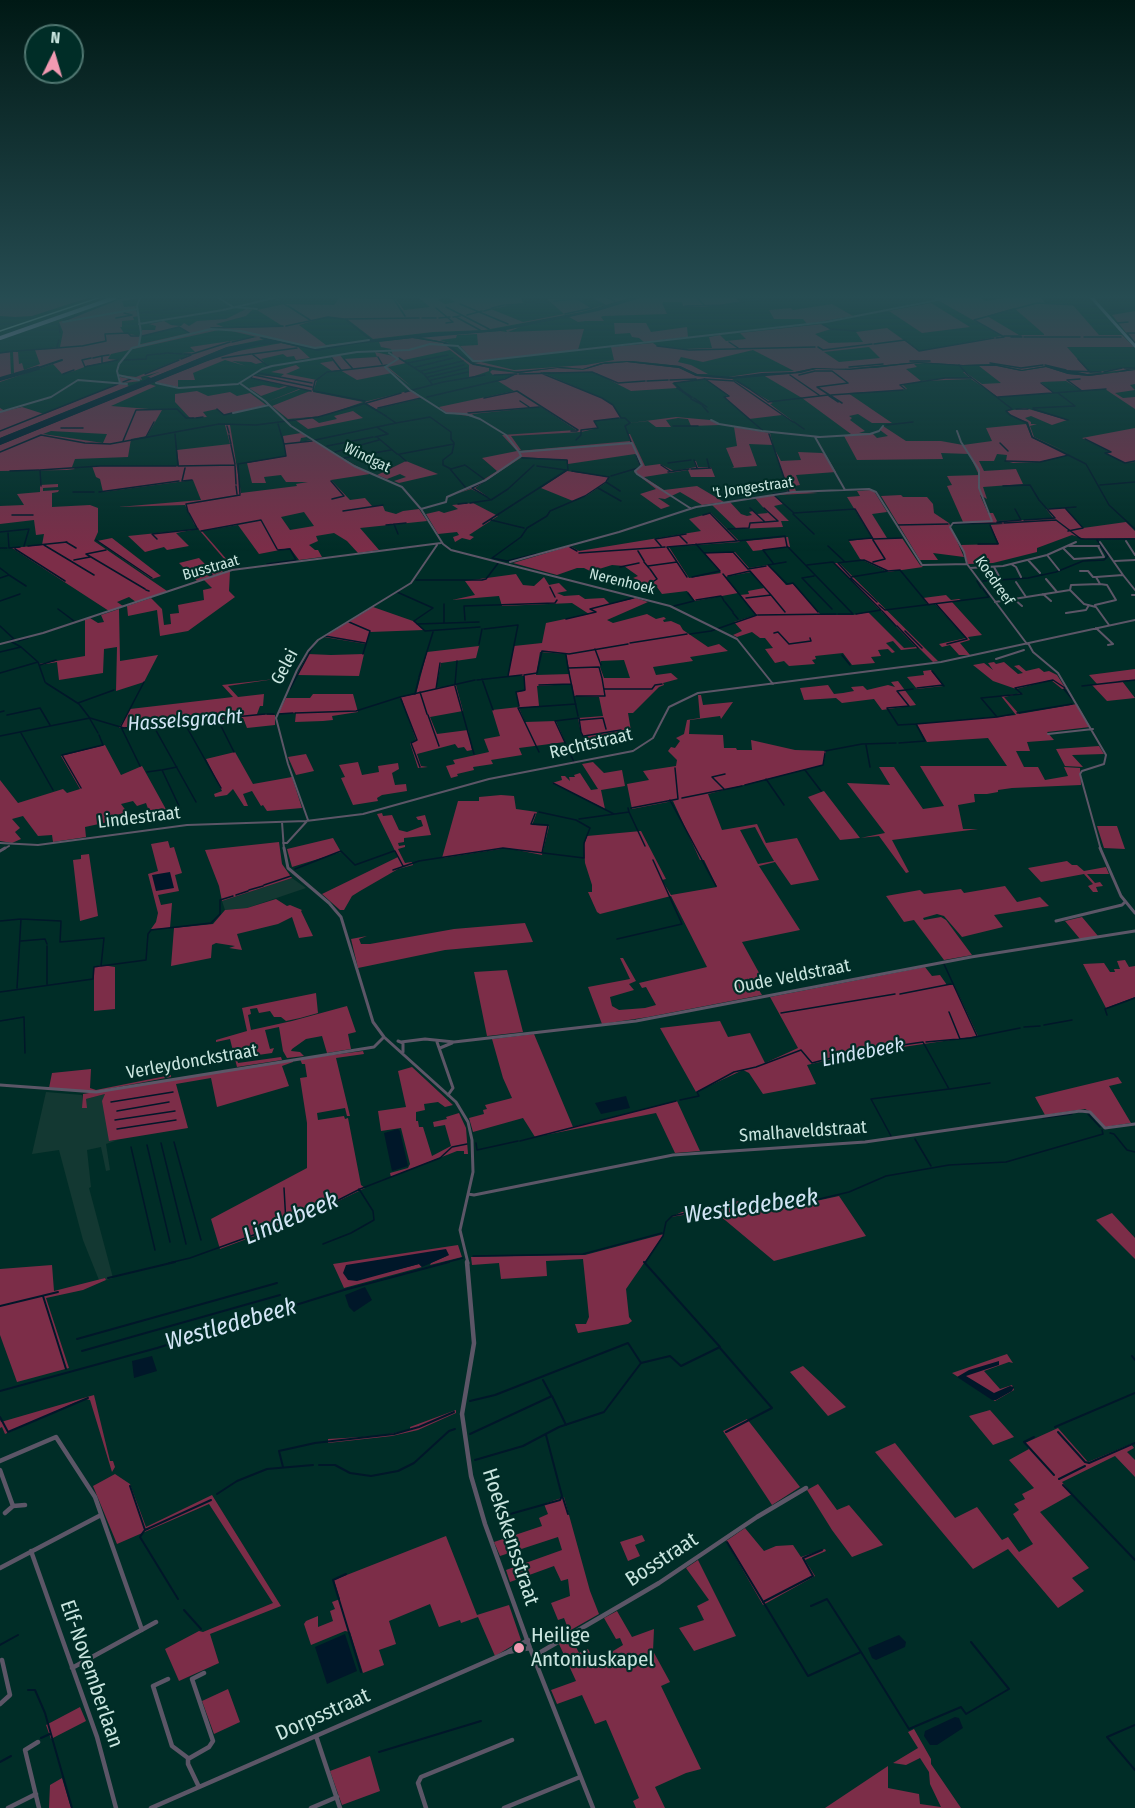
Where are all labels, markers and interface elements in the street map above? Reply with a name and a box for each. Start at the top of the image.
north arrow [24,24,84,84]
text: N [50,28,61,47]
street label: Windgat [341,439,393,477]
street label: 't Jongestraat [711,473,795,503]
street label: Busstraat [181,551,241,585]
street label: Koedreef [971,553,1017,609]
street label: Nerenhoek [587,565,657,599]
street label: Gelei [267,645,303,689]
water label: Hasselsgracht [127,705,243,737]
street label: Rechtstraat [548,724,634,764]
street label: Lindestraat [96,802,182,834]
street label: Oude Veldstraat [732,955,852,999]
water label: Lindebeek [820,1033,906,1073]
street label: Verleydonckstraat [125,1040,259,1084]
street label: Smalhaveldstraat [738,1117,868,1147]
water label: Westledebeek [682,1183,820,1231]
water label: Lindebeek [239,1186,343,1252]
water label: Westledebeek [162,1292,300,1358]
street label: Hoekskensstraat [476,1465,544,1609]
street label: Bosstraat [621,1527,703,1593]
street label: Elf-Novemberlaan [54,1597,128,1751]
place label: Heilige Antoniuskapel [531,1623,654,1673]
marker: Heilige Antoniuskapel [512,1641,526,1655]
street label: Dorpsstraat [272,1683,374,1747]

